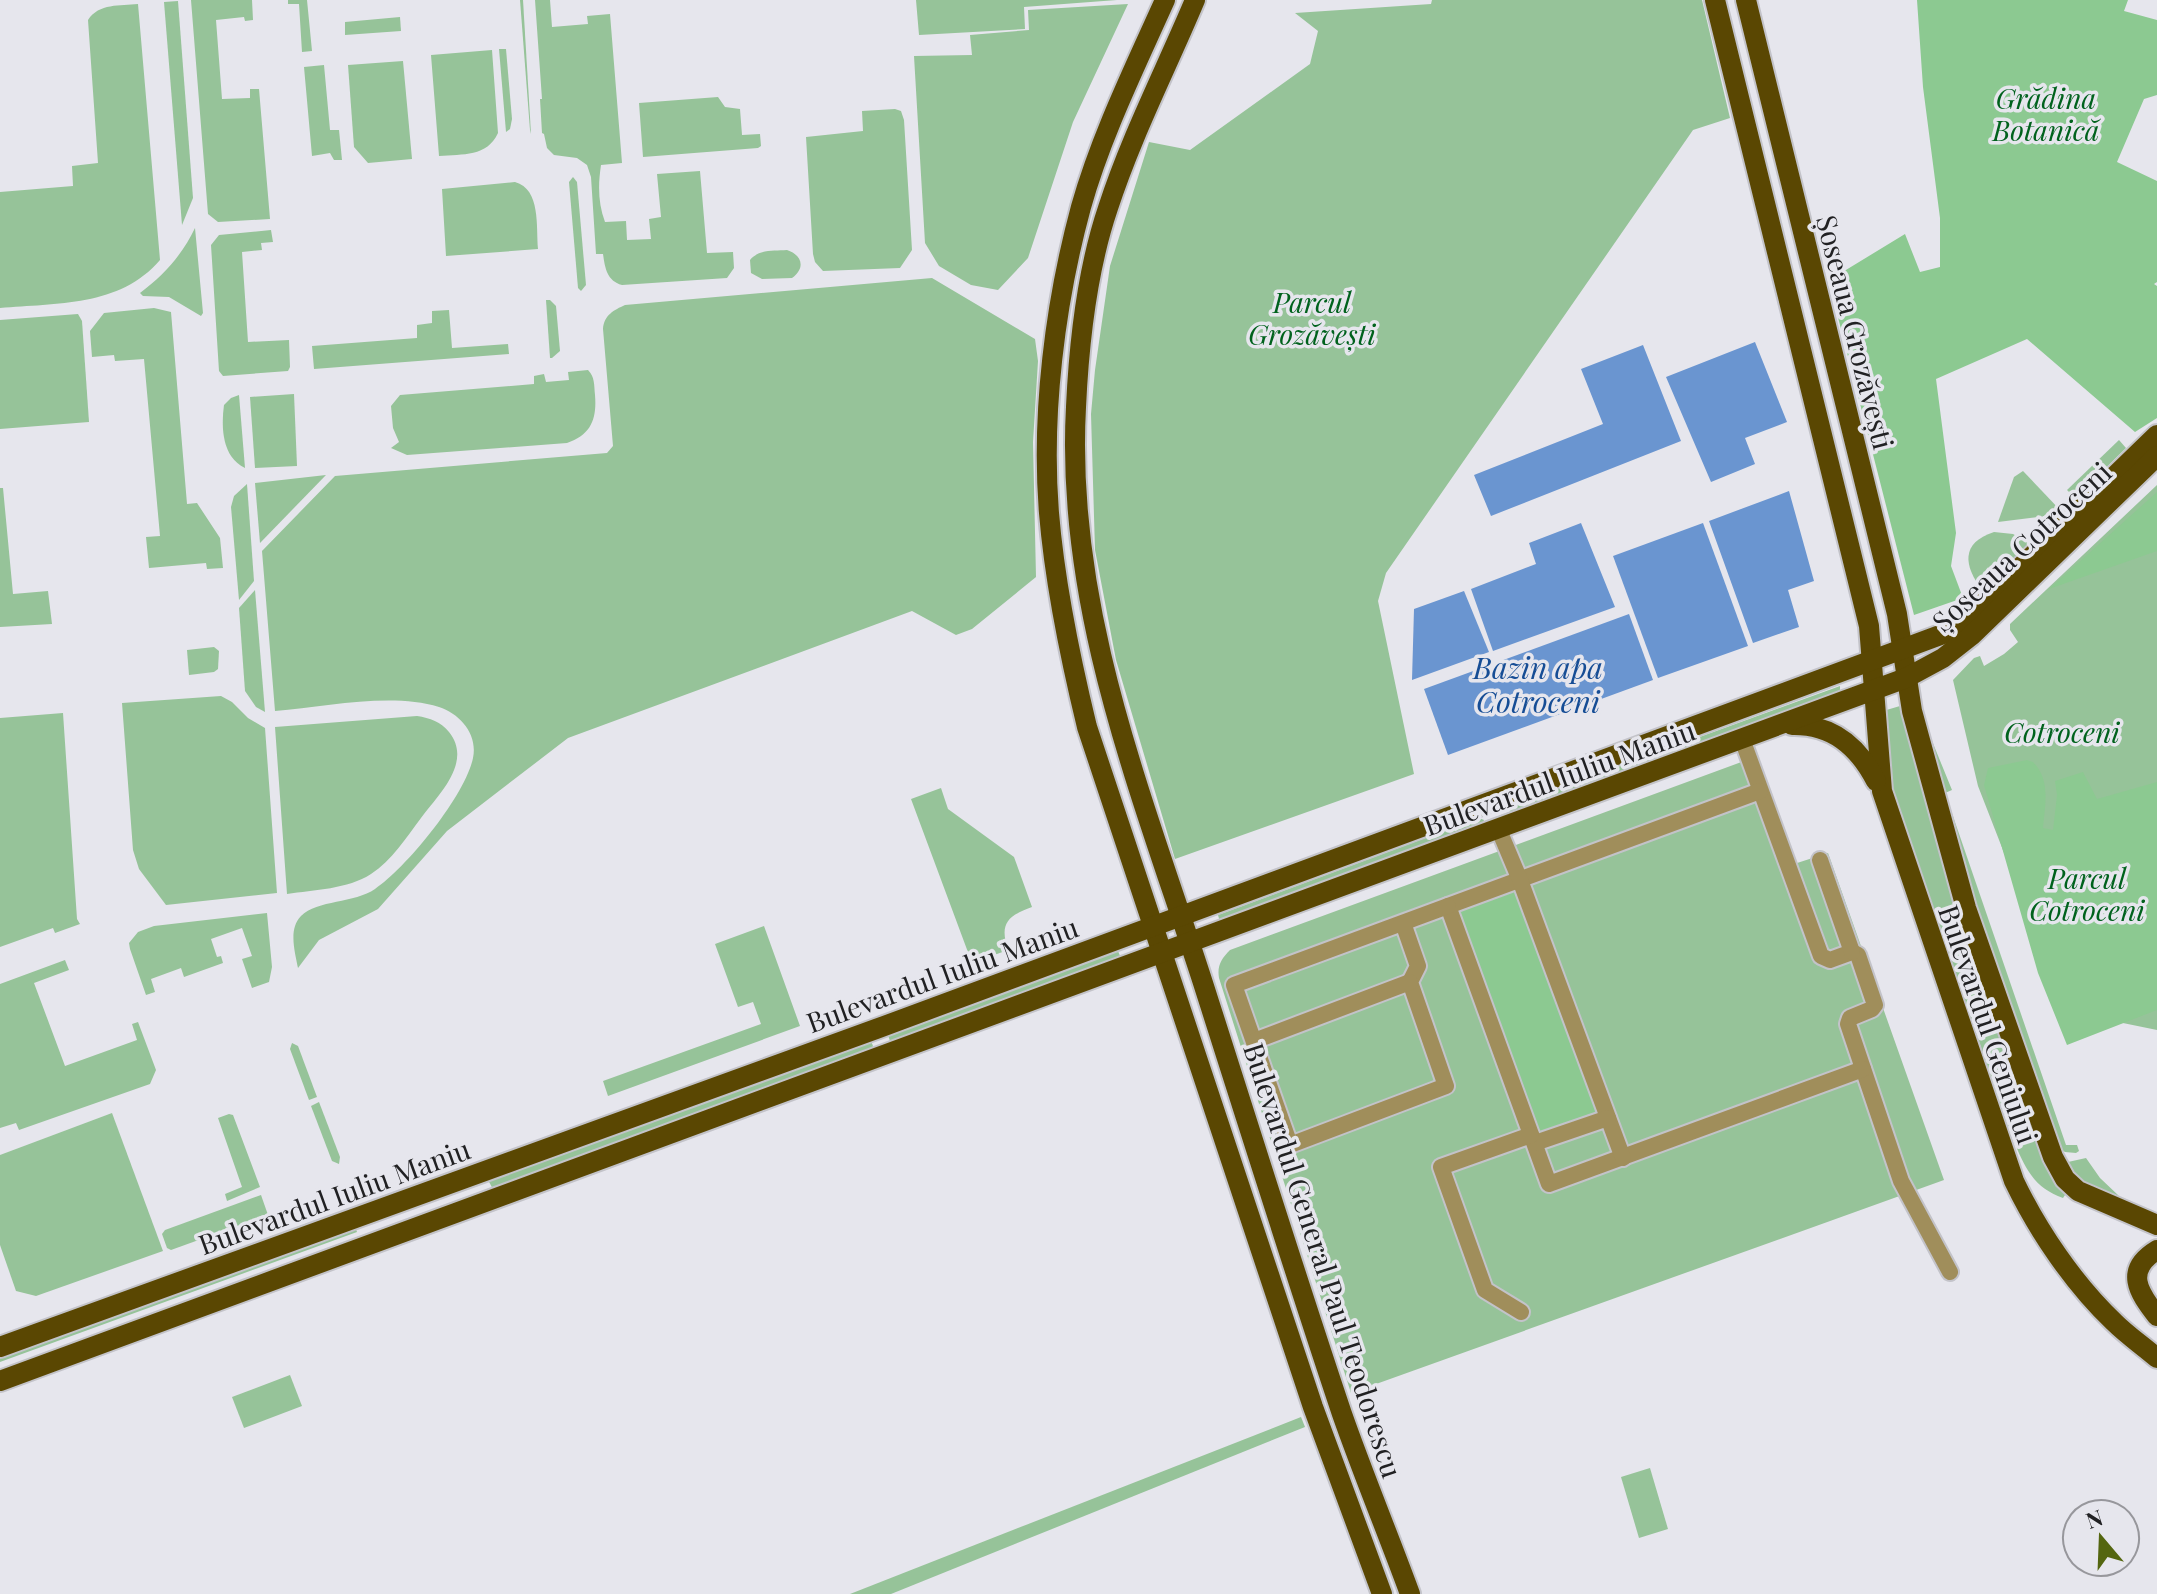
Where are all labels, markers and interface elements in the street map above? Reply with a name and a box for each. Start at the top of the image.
park label: Grădina Botanică [1992,79,2102,148]
street label: Șoseaua Grozăvești [1809,211,1903,453]
park label: Parcul Grozăvești [1248,283,1376,352]
street label: Șoseaua Cotroceni [1923,453,2119,639]
water label: Bazin apa Cotroceni [1472,647,1603,721]
street label: Bulevardul Iuliu Maniu [1418,711,1700,843]
park label: Cotroceni [2004,713,2120,750]
park label: Parcul Cotroceni [2029,859,2145,928]
street label: Bulevardul Geniului [1931,900,2047,1148]
street label: Bulevardul Iuliu Maniu [801,908,1083,1040]
street label: Bulevardul General Paul Teodorescu [1236,1038,1412,1482]
street label: Bulevardul Iuliu Maniu [193,1130,475,1262]
north arrow [2061,1498,2141,1578]
text: N [2082,1501,2107,1535]

